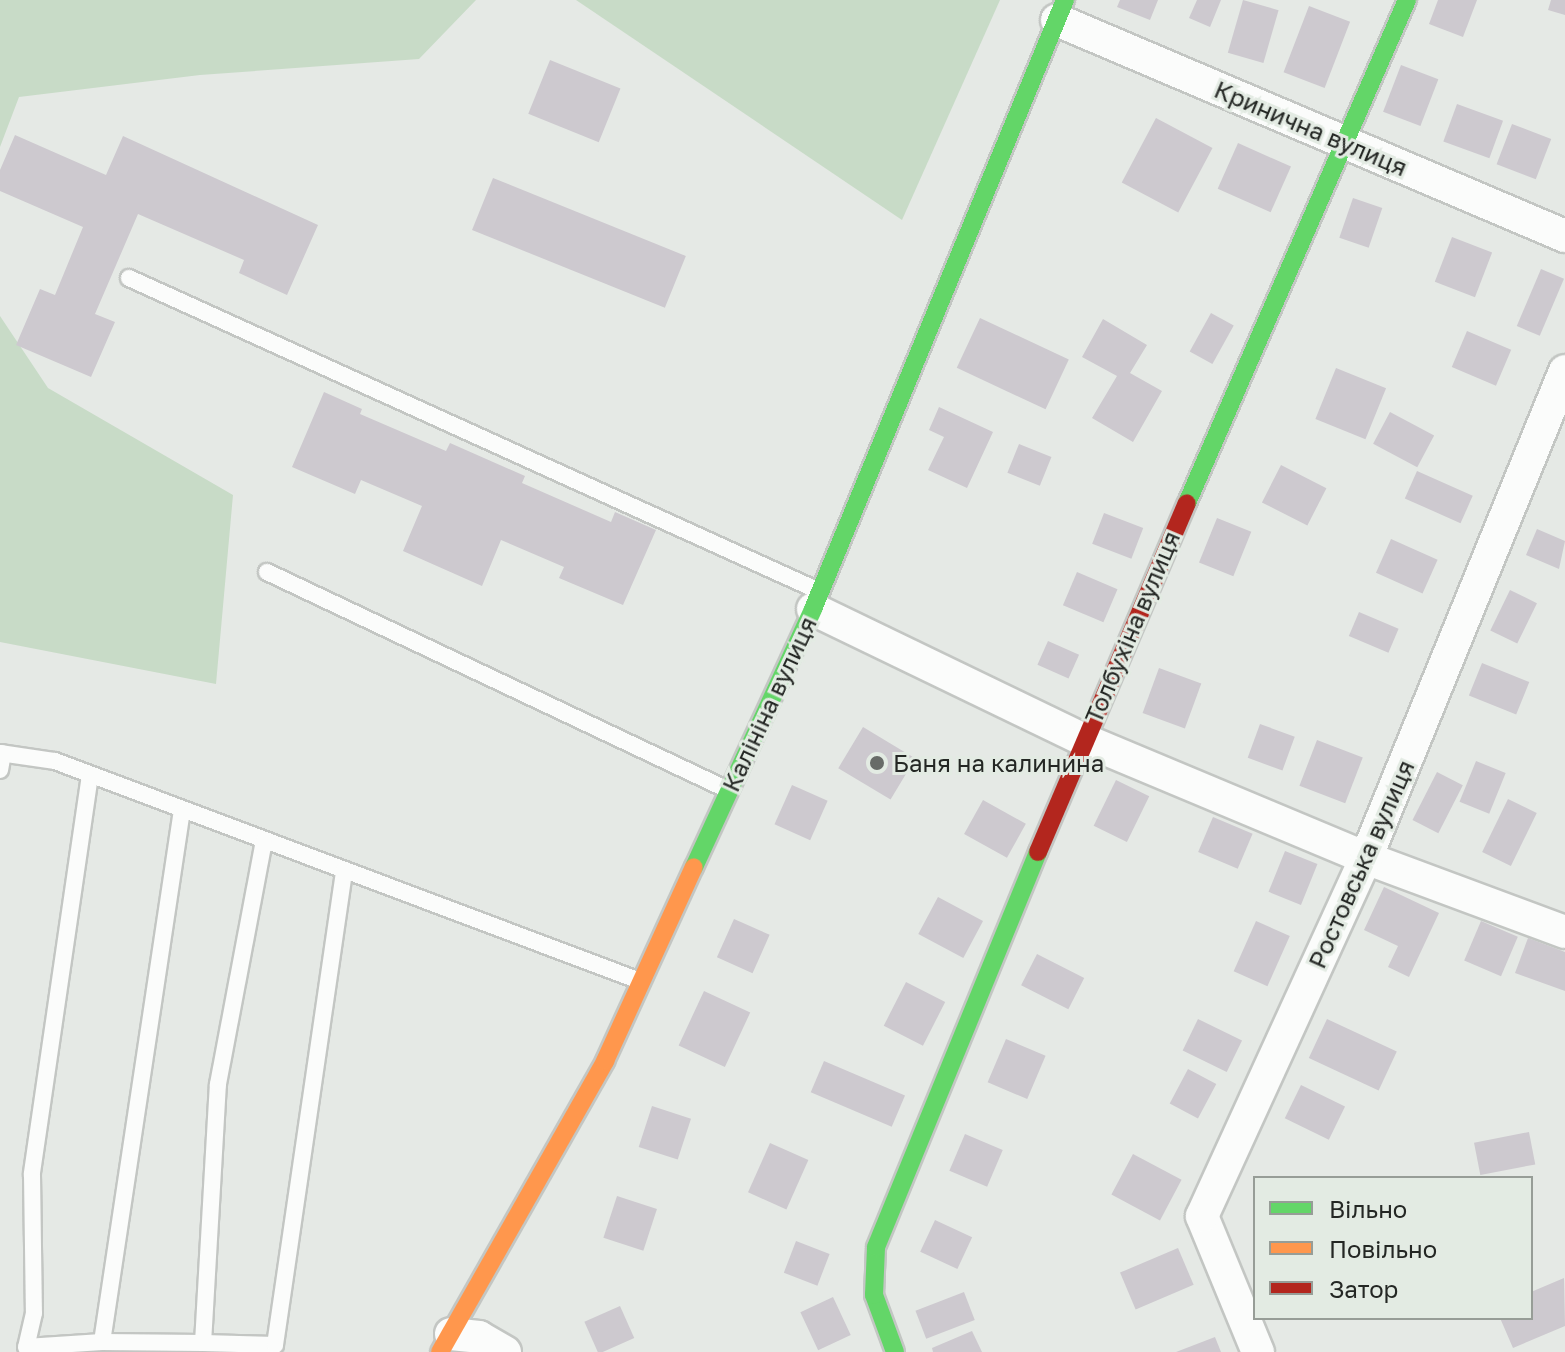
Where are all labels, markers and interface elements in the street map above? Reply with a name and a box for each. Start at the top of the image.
street label: Кринична вулиця [1210,74,1412,182]
street label: Толбухіна вулиця [1079,527,1185,727]
street label: Калініна вулиця [716,612,822,796]
place label: Баня на калинина [893,749,1104,777]
marker: Баня на калинина [868,754,886,772]
street label: Ростовська вулиця [1302,755,1420,973]
legend [1253,1176,1533,1320]
text: Вільно [1329,1194,1407,1223]
text: Повільно [1329,1234,1437,1263]
text: Затор [1329,1274,1398,1303]

